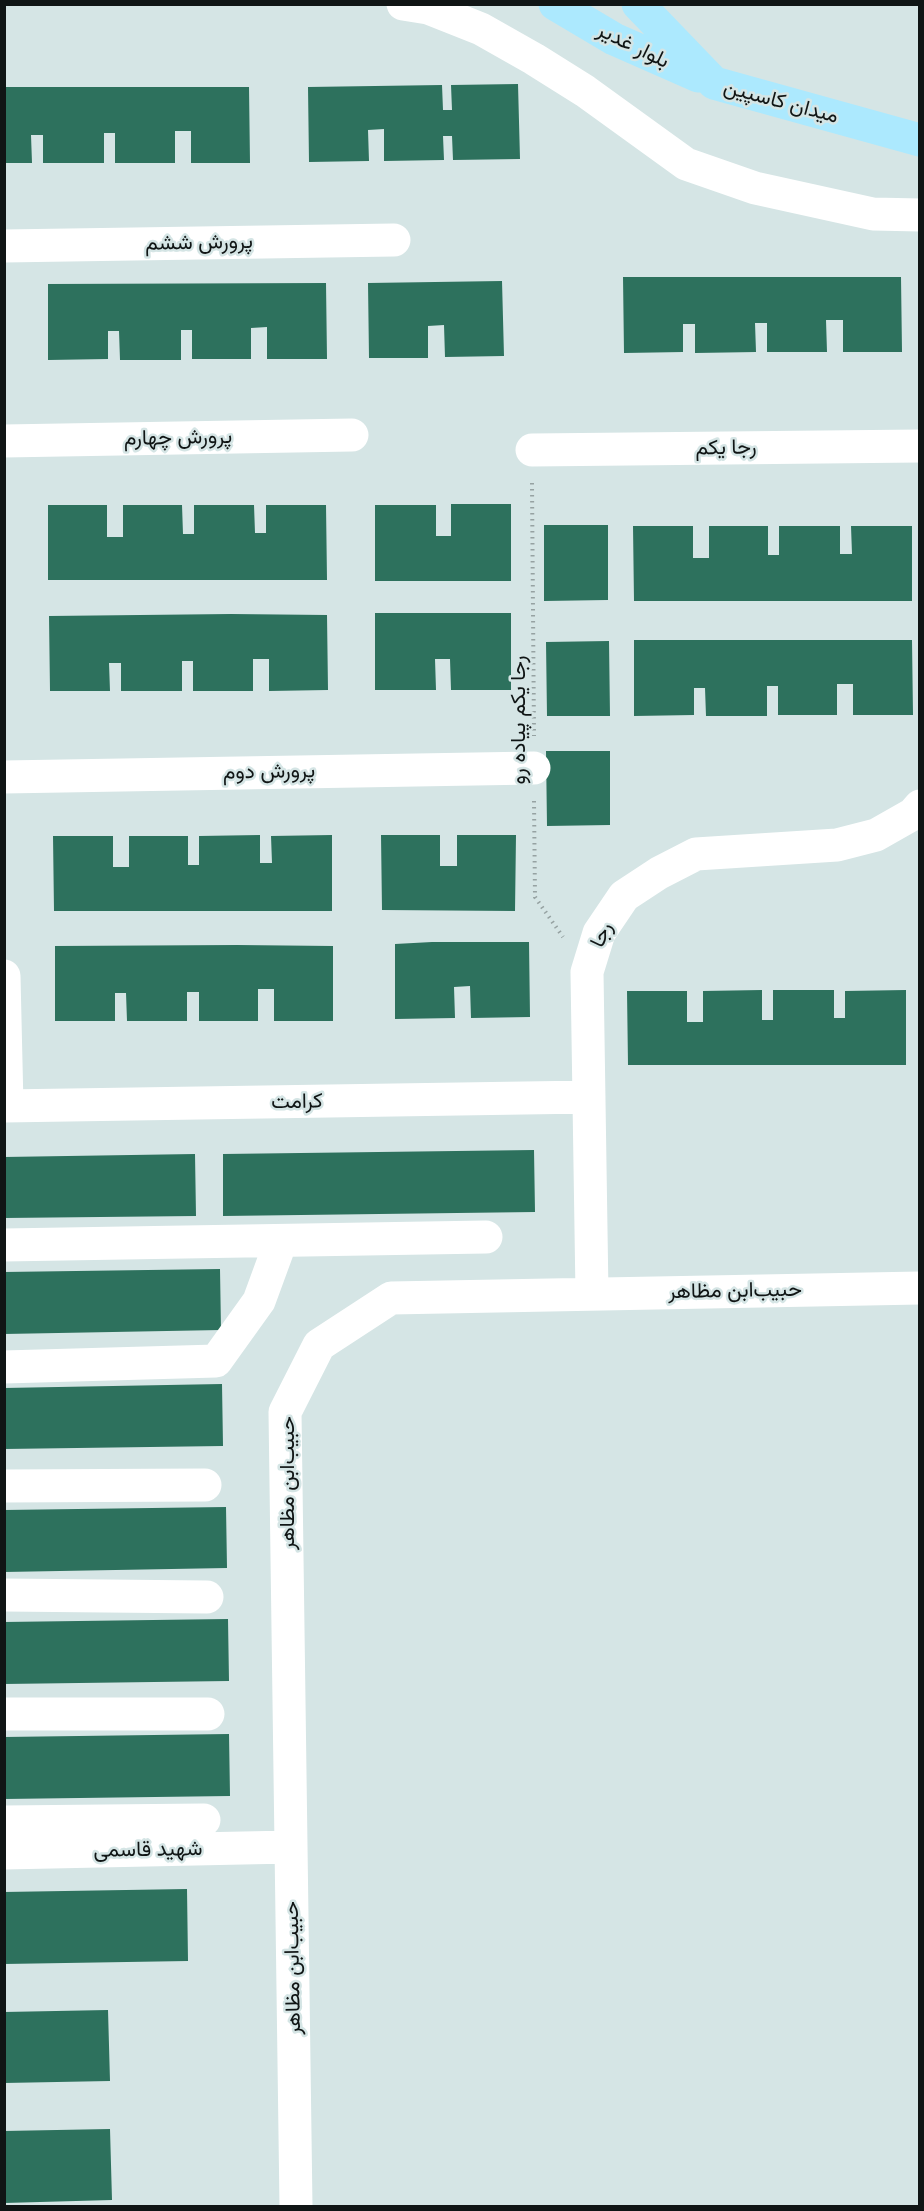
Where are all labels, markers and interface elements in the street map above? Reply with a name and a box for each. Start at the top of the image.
street label: بلوار غدیر [593,18,673,74]
street label: میدان کاسپین [721,75,841,129]
street label: پرورش ششم [145,229,253,257]
street label: پرورش چهارم [124,424,232,452]
street label: رجا یکم [695,435,757,461]
street label: رجا یکم پیاده رو [506,656,532,784]
street label: پرورش دوم [223,759,315,785]
street label: رجا [585,918,619,952]
street label: کرامت [271,1089,323,1115]
street label: حبیب‌ابن مظاهر [668,1277,802,1305]
street label: حبیب‌ابن مظاهر [275,1416,301,1550]
street label: شهید قاسمی [93,1836,203,1864]
street label: حبیب‌ابن مظاهر [279,1901,307,2035]

